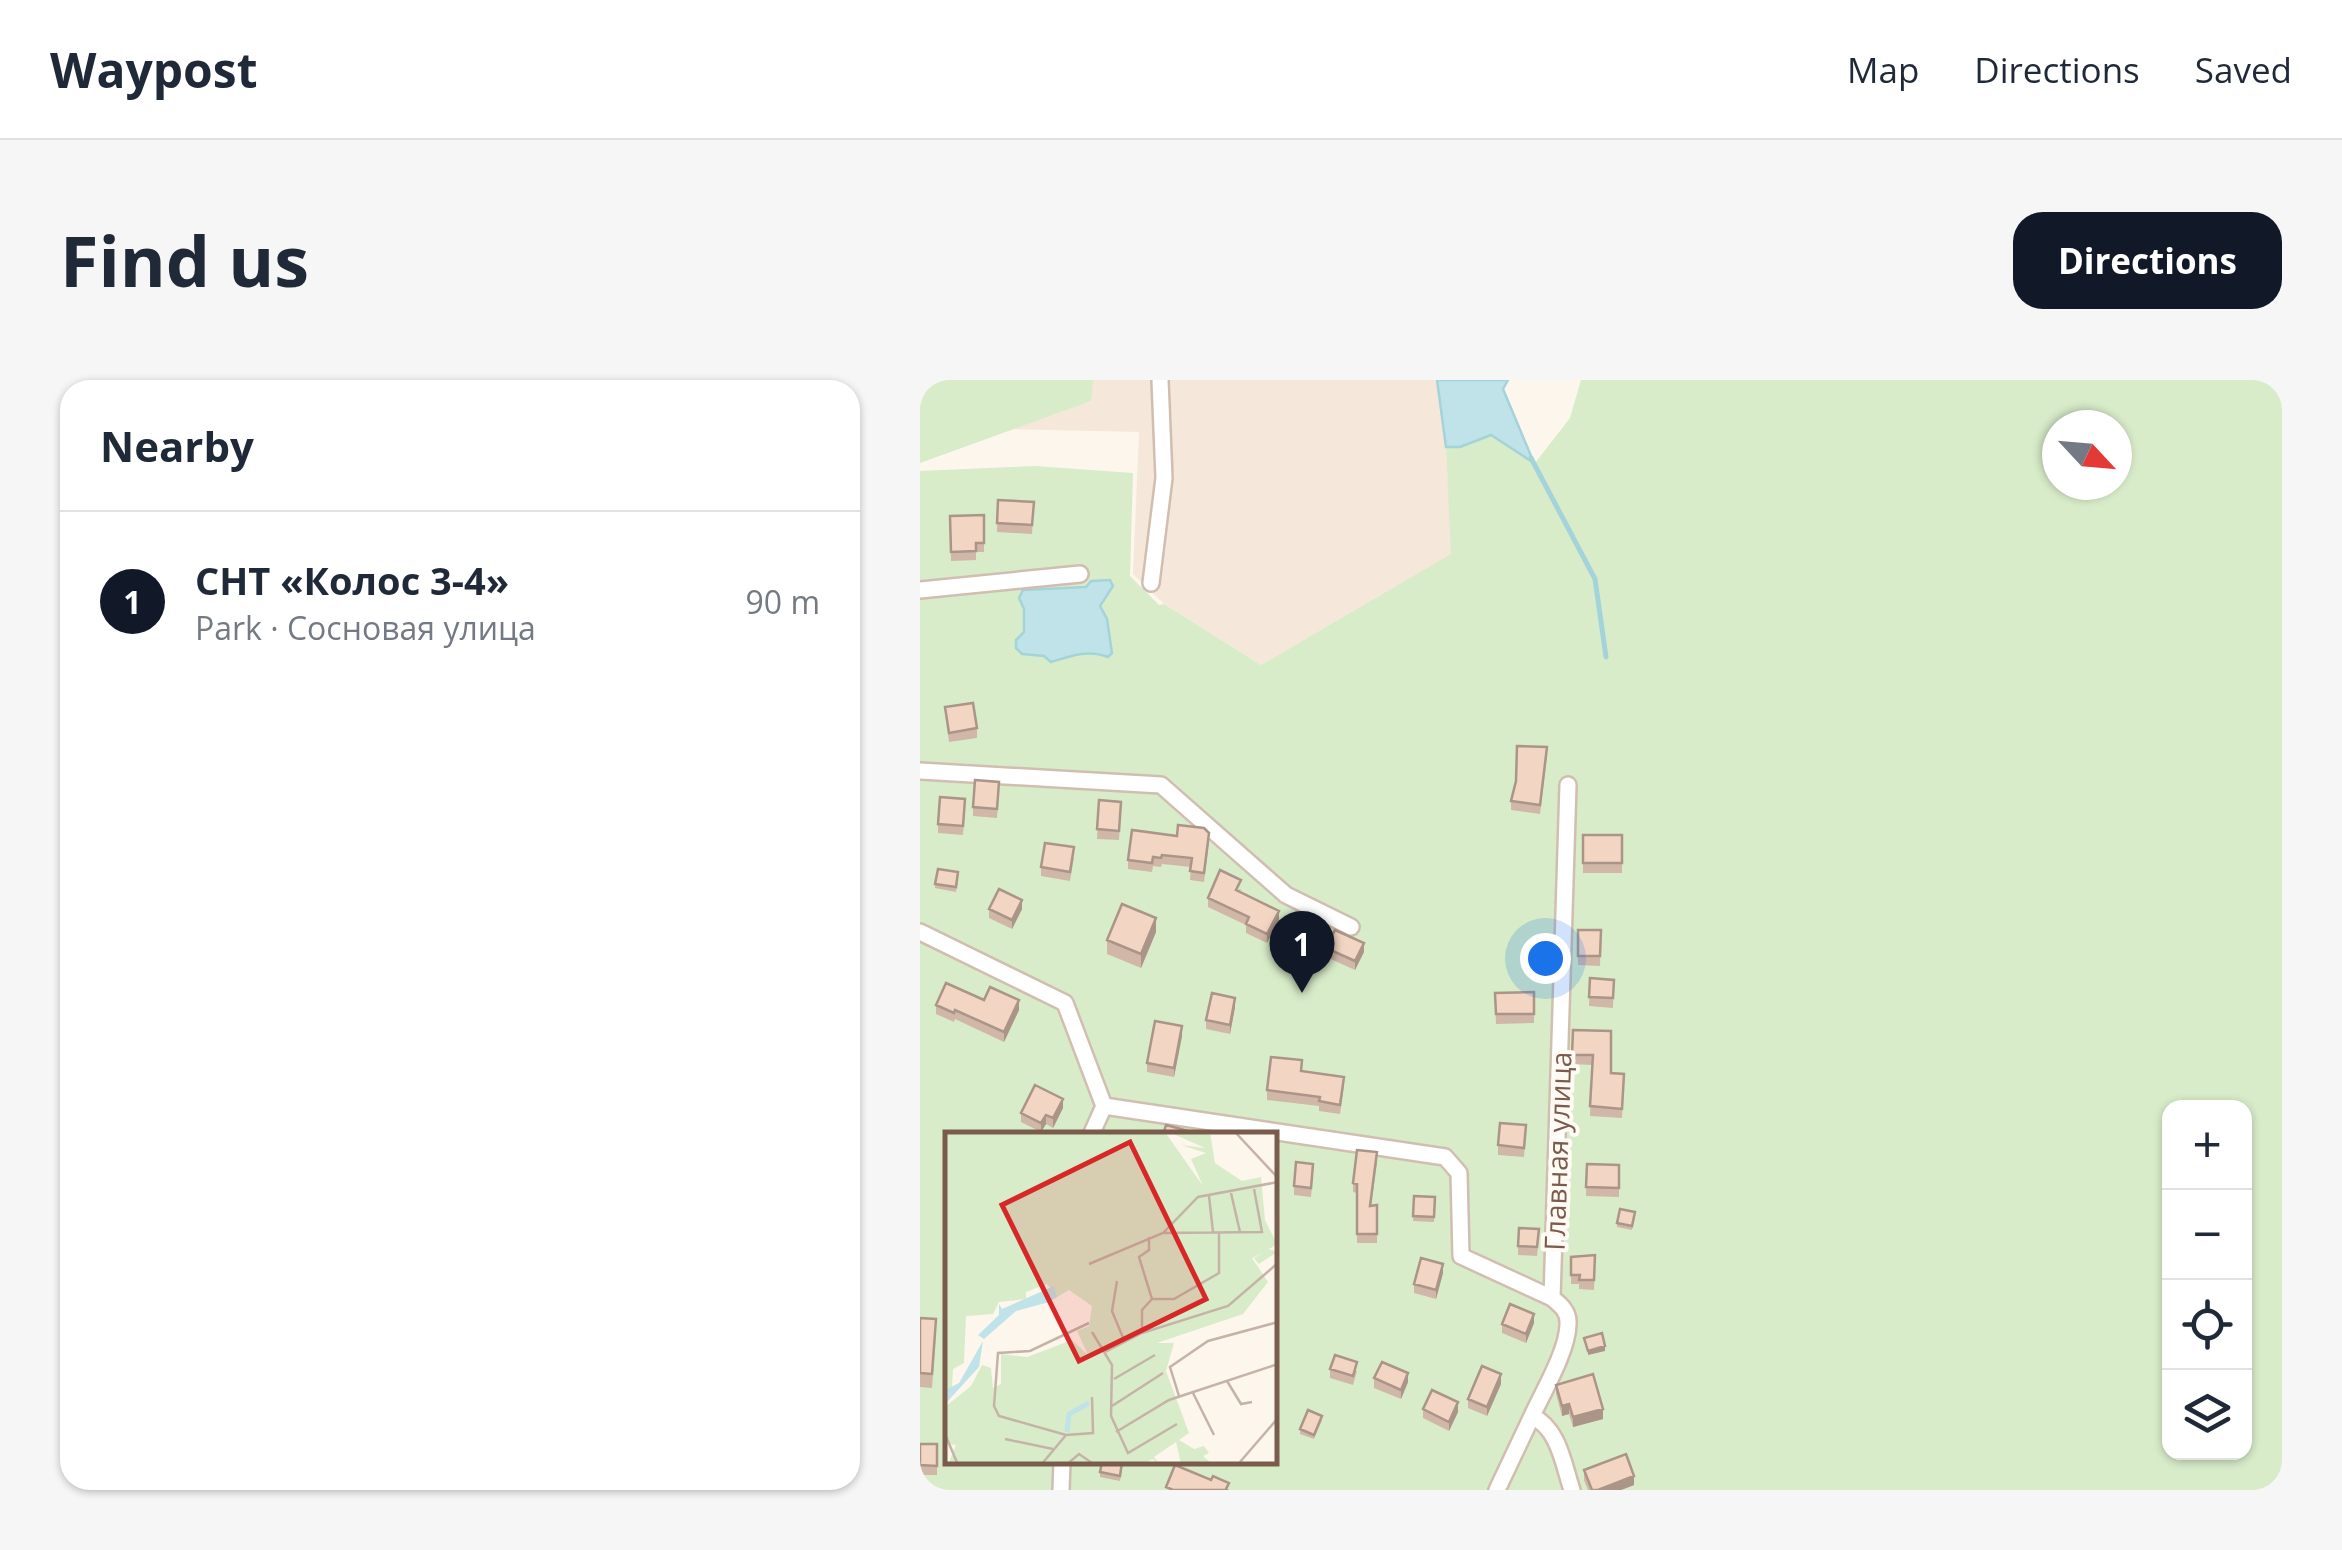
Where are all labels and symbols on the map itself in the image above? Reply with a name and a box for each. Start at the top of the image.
north arrow [2042,410,2132,500]
pin: 1 [1270,910,1334,993]
your location [1520,933,1571,984]
street label: Главная улица [1535,1051,1579,1251]
inset map [945,1132,1278,1465]

